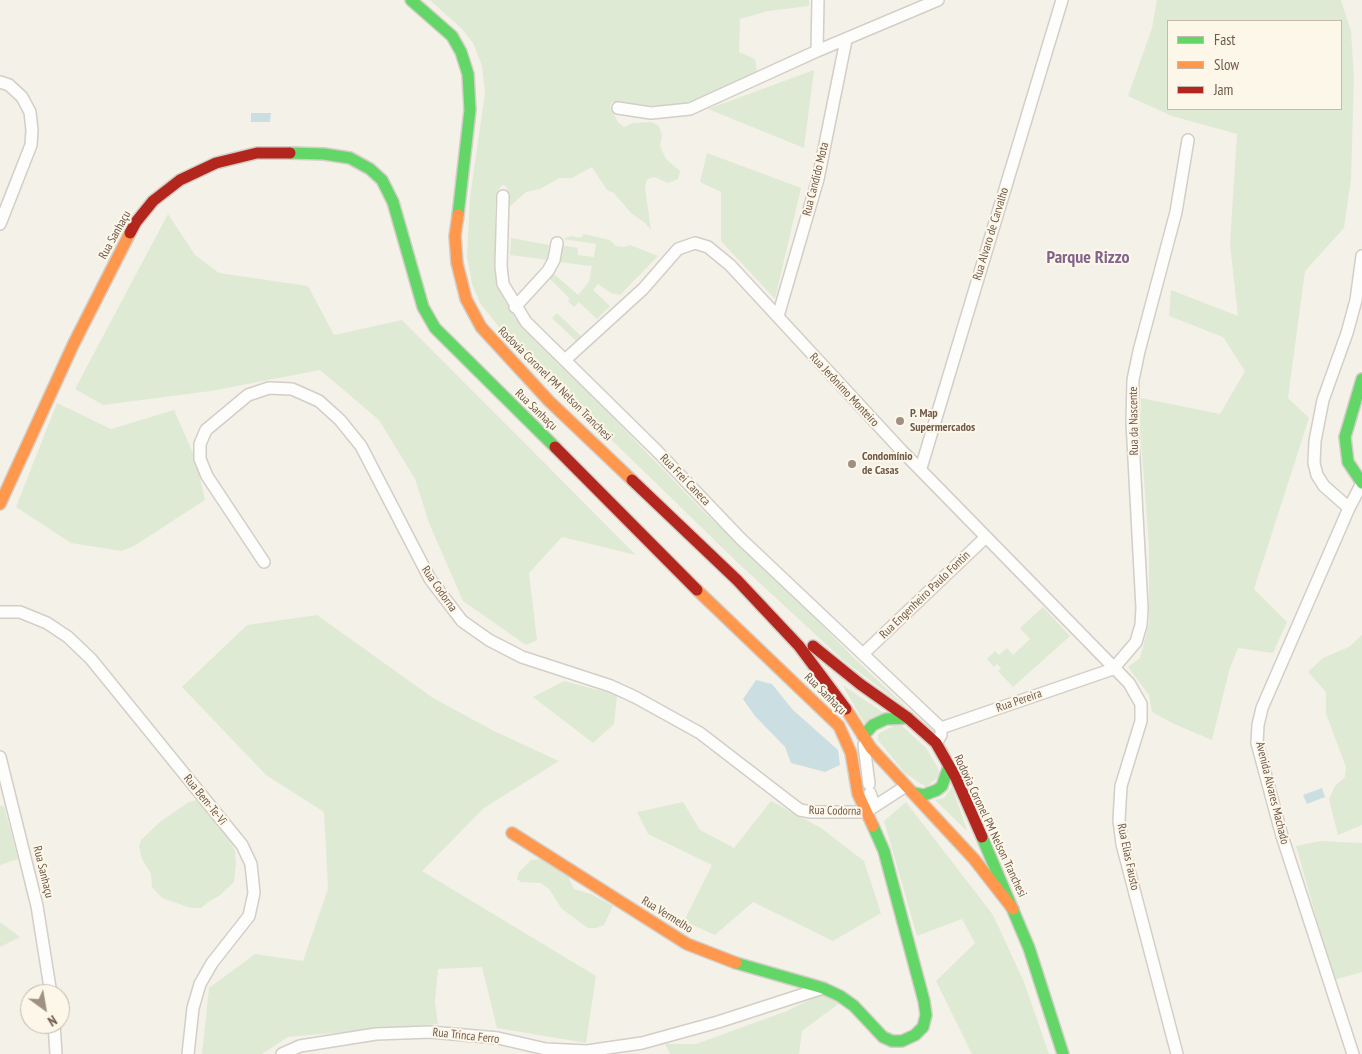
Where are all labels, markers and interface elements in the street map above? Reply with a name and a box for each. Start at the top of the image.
legend [1167,20,1342,110]
text: Fast [1214,30,1235,49]
text: Slow [1214,55,1239,74]
text: Jam [1214,80,1233,99]
street label: Rua Candido Mota [800,141,832,217]
street label: Rua Alvaro de Carvalho [970,186,1012,282]
street label: Rua Sanhaçu [96,208,134,262]
district label: Parque Rizzo [1046,247,1130,269]
street label: Rodovia Coronel PM Nelson Tranchesi [495,324,615,444]
street label: Rua Jerônimo Monteiro [806,350,882,430]
street label: Rua Sanhaçu [512,386,560,434]
street label: Rua da Nascente [1126,387,1142,455]
place label: P. Map Supermercados [910,407,975,435]
marker: P. Map Supermercados [894,415,906,427]
place label: Condomínio de Casas [862,450,913,478]
street label: Rua Frei Caneca [657,451,713,509]
marker: Condomínio de Casas [846,458,858,470]
street label: Rua Engenheiro Paulo Fontin [877,548,973,642]
street label: Rua Codorna [418,563,460,615]
street label: Rua Sanhaçu [801,670,849,718]
street label: Rua Pereira [994,686,1044,716]
street label: Avenida Alvares Machado [1252,740,1292,846]
street label: Rodovia Coronel PM Nelson Tranchesi [951,753,1029,899]
street label: Rua Bem-Te-Vi [180,772,230,828]
street label: Rua Codorna [809,803,861,819]
street label: Rua Elias Fausto [1114,822,1142,892]
street label: Rua Sanhaçu [30,845,56,899]
street label: Rua Vermelho [639,894,695,936]
north arrow [20,984,70,1034]
text: N [44,1011,60,1031]
street label: Rua Trinca Ferro [432,1025,500,1047]

